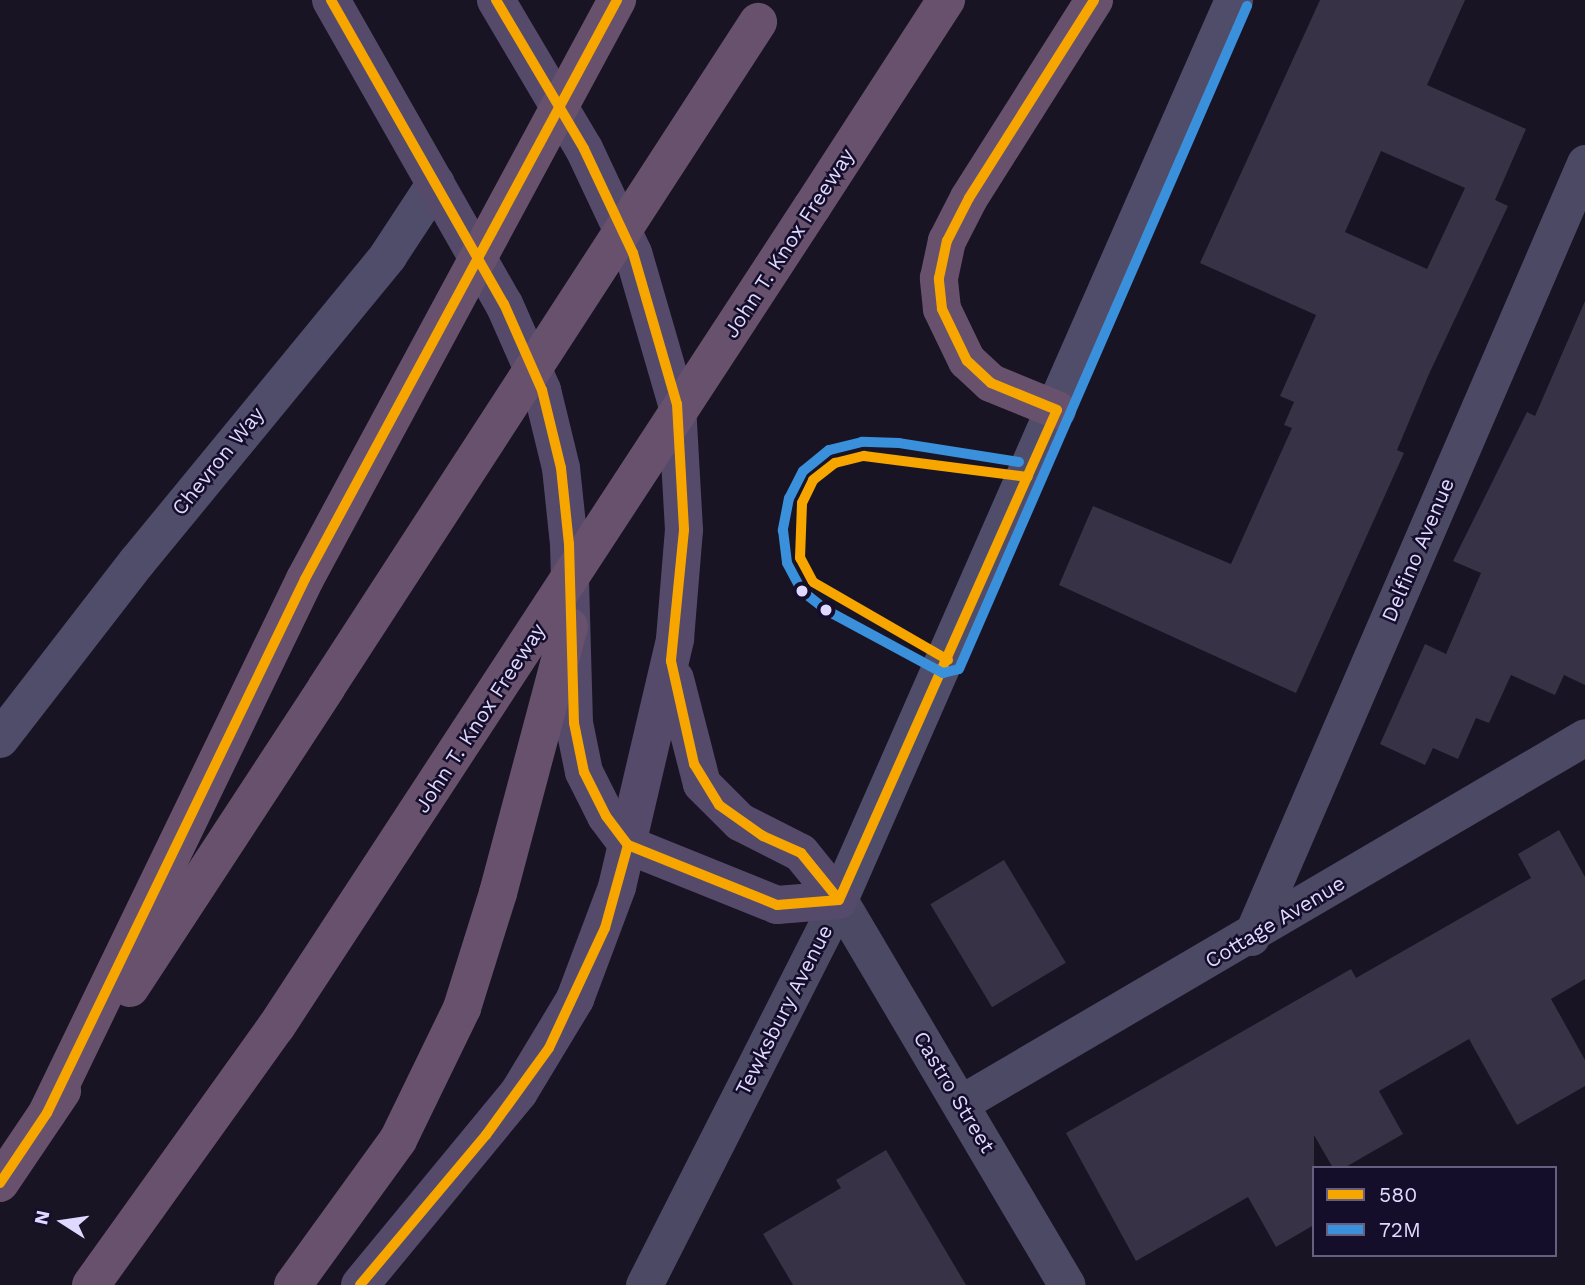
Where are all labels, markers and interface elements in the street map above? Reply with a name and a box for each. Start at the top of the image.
street label: John T. Knox Freeway [718,143,860,343]
street label: Chevron Way [166,402,270,520]
street label: Delfino Avenue [1376,474,1460,626]
unlabelled marker [795,584,809,598]
unlabelled marker [819,603,833,617]
street label: John T. Knox Freeway [409,618,551,818]
street label: Cottage Avenue [1200,870,1350,974]
street label: Tewksbury Avenue [730,920,838,1100]
street label: Castro Street [908,1027,1000,1157]
legend [1312,1166,1557,1257]
text: 580 [1379,1182,1417,1207]
north arrow [28,1187,98,1257]
text: N [29,1208,55,1227]
text: 72M [1379,1217,1421,1242]

